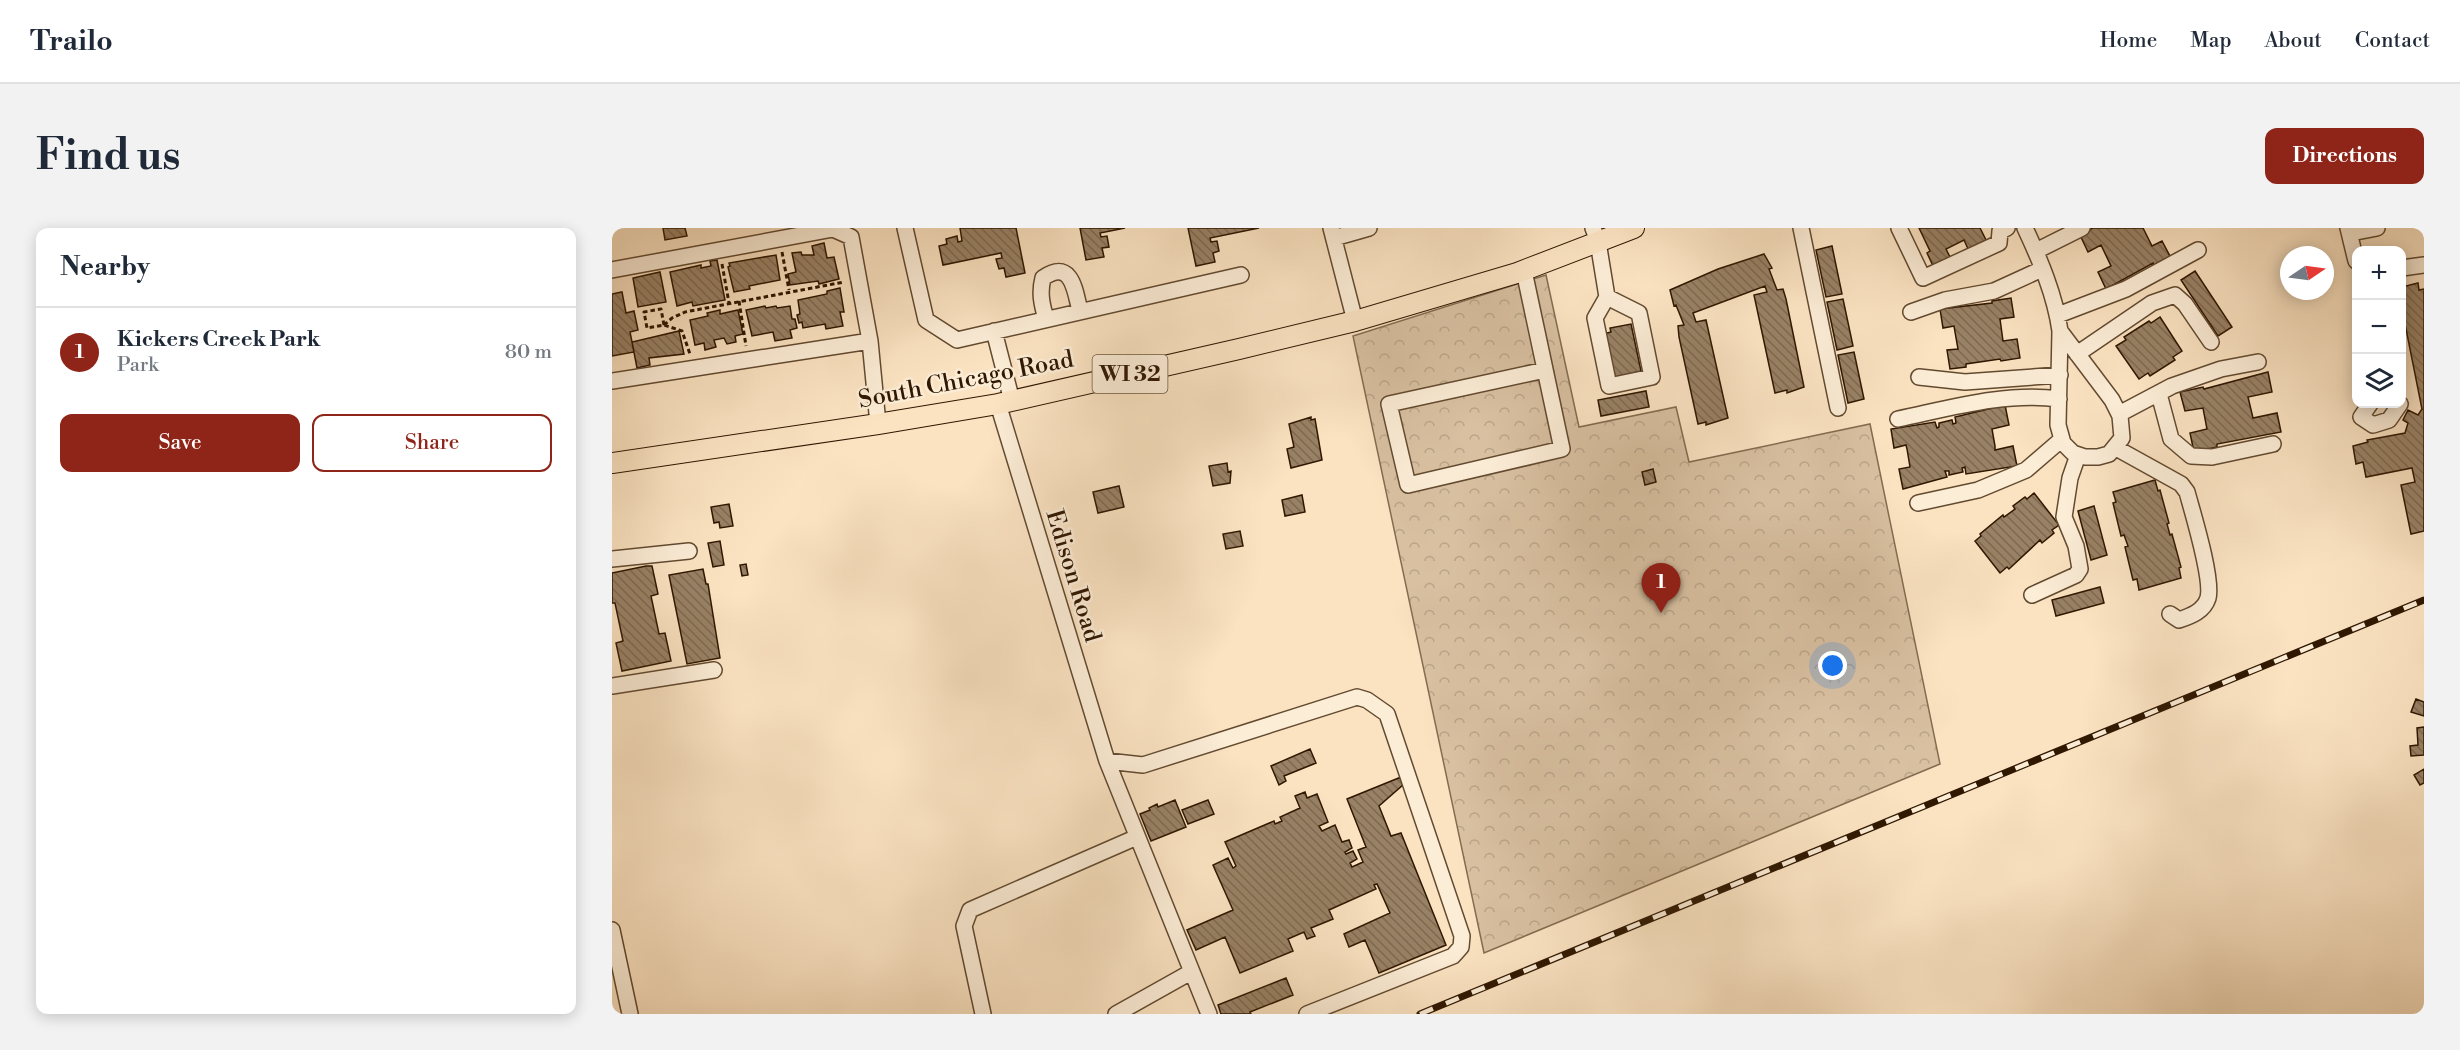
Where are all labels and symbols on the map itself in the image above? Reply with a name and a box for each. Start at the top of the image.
north arrow [2280,246,2334,300]
street label: South Chicago Road [856,344,1076,416]
road number: WI 32 [1092,355,1168,393]
street label: Edison Road [1039,506,1107,646]
pin: 1 [1642,564,1680,613]
your location [1818,651,1847,680]

